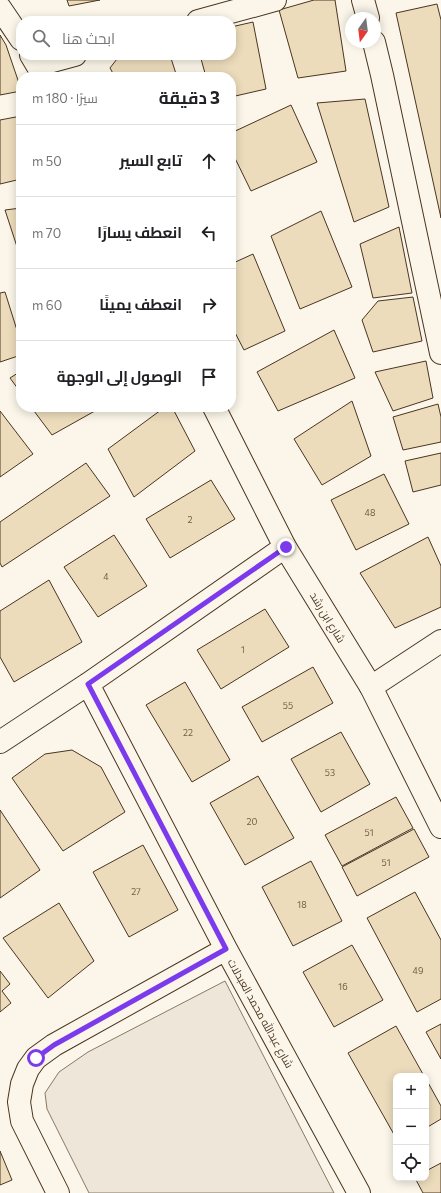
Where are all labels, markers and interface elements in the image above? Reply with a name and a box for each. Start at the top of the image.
north arrow [345,12,381,48]
search box [16,16,236,60]
icon: search [30,27,52,49]
text: ابحث هنا [62,29,115,47]
text: 3 دقيقة [159,87,220,108]
text: سيرًا · 180 m [32,90,98,106]
icon: ahead [198,150,220,172]
text: تابع السير [119,151,182,169]
text: 50 m [32,153,62,169]
icon: left [198,222,220,244]
text: انعطف يسارًا [97,223,182,241]
text: 70 m [32,225,61,241]
icon: right [198,294,220,316]
text: انعطف يمينًا [99,295,182,313]
text: 60 m [32,297,62,313]
icon: arrive [198,366,220,388]
text: الوصول إلى الوجهة [57,367,182,385]
house number: 48 [365,507,375,518]
house number: 2 [188,514,193,525]
route end [277,538,295,556]
house number: 4 [103,571,109,582]
street label: شارع ابن رشد [306,589,348,646]
house number: 1 [241,644,245,655]
house number: 55 [283,700,293,711]
house number: 22 [183,727,193,738]
house number: 53 [325,767,335,778]
house number: 20 [247,816,258,827]
house number: 51 [364,827,374,838]
house number: 51 [381,857,391,868]
house number: 27 [131,886,141,897]
house number: 18 [297,899,307,910]
street label: شارع عبدالله محمد العبدلات [224,956,297,1071]
house number: 49 [413,965,423,976]
house number: 16 [338,981,348,992]
route start [27,1049,45,1067]
map controls [393,1073,429,1181]
button: + [393,1073,429,1109]
button: − [393,1109,429,1145]
button: locate [393,1145,429,1181]

